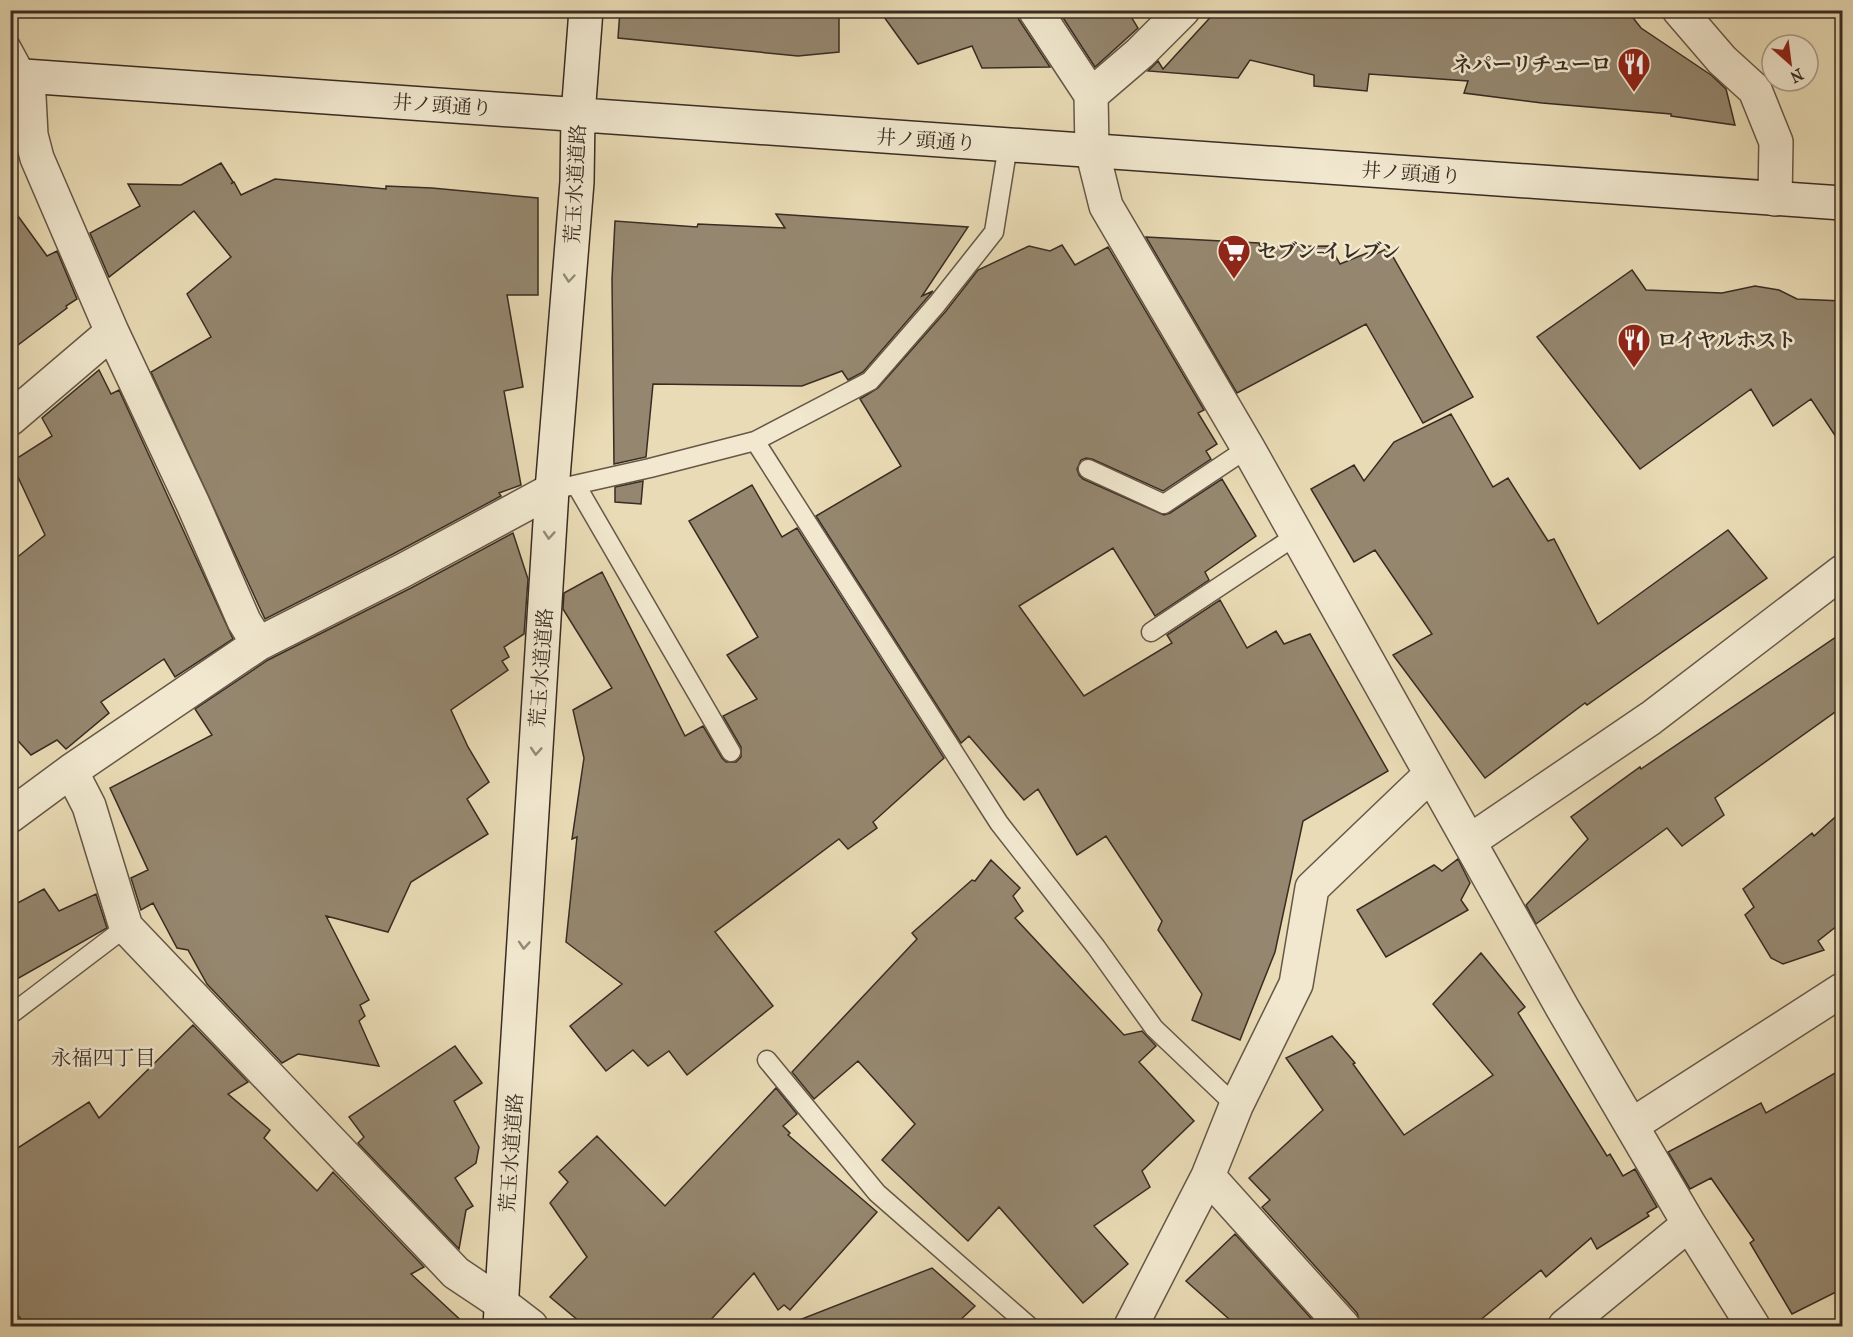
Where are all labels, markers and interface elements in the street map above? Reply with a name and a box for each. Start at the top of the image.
north arrow [1760,33,1820,93]
restaurant icon: ネパーリチューロ [1616,46,1652,93]
place label: ネパーリチューロ [1452,53,1611,76]
text: N [1786,65,1807,87]
street label: 井ノ頭通り [391,91,493,120]
street label: 荒玉水道道路 [561,124,590,245]
street label: 井ノ頭通り [875,126,977,155]
street label: 井ノ頭通り [1360,159,1462,188]
supermarket icon: セブン-イレブン [1216,233,1252,280]
place label: セブン-イレブン [1257,240,1401,263]
one-way arrow [563,274,576,283]
restaurant icon: ロイヤルホスト [1616,322,1652,369]
place label: ロイヤルホスト [1657,329,1796,352]
one-way arrow [543,531,556,540]
street label: 荒玉水道道路 [526,607,557,729]
one-way arrow [529,746,542,755]
one-way arrow [517,941,530,950]
district label: 永福四丁目 [51,1046,156,1070]
street label: 荒玉水道道路 [496,1092,527,1214]

